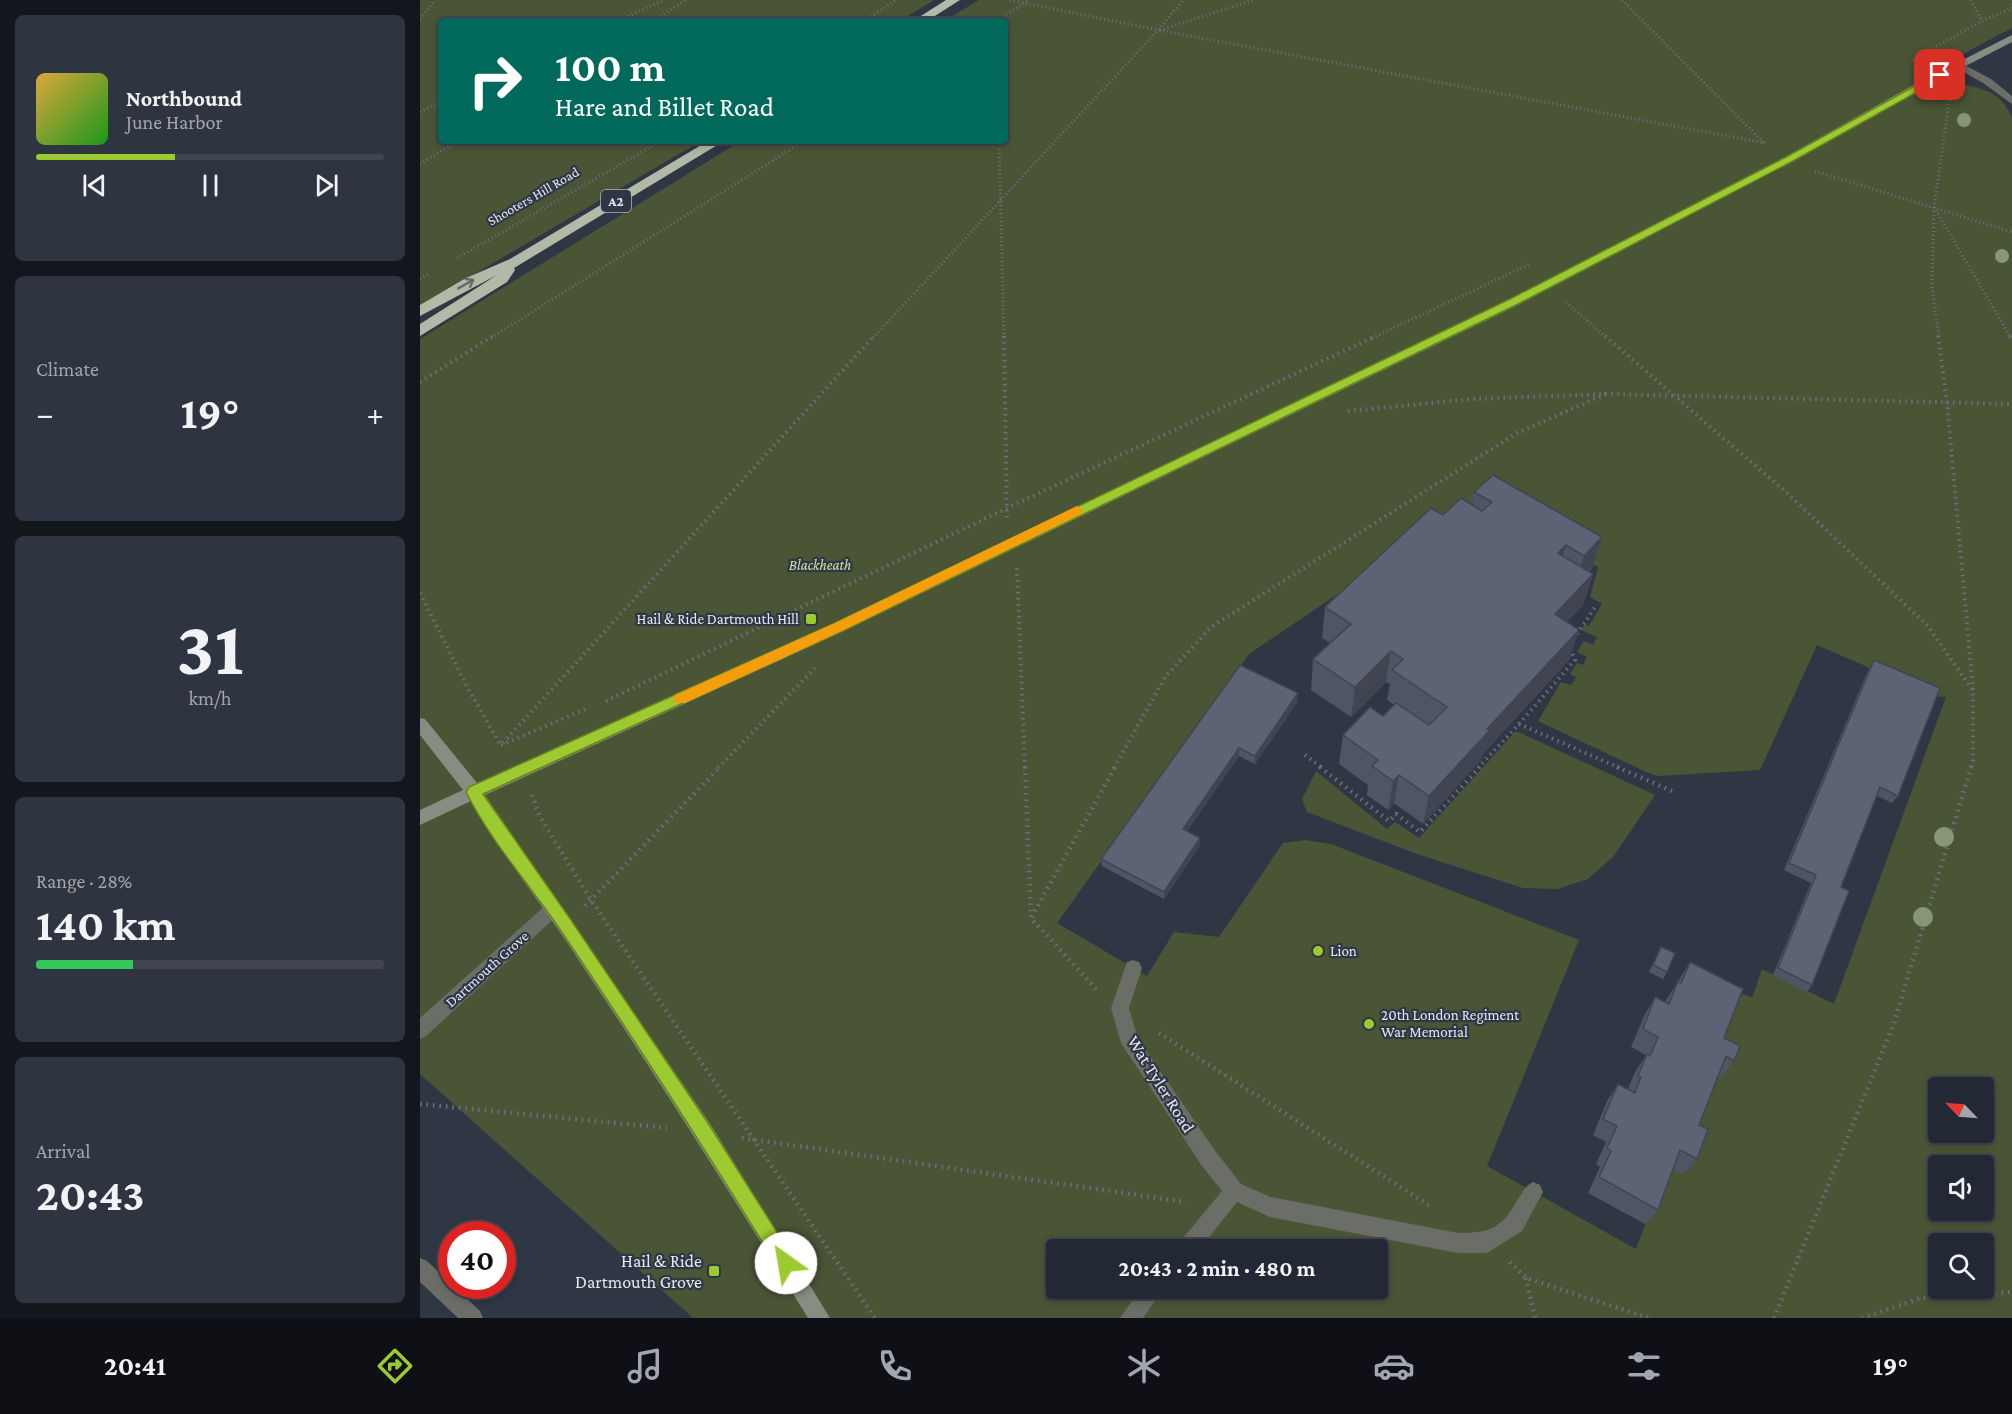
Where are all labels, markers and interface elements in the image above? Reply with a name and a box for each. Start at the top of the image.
icon: right [456,42,534,120]
text: 100 m [555,43,665,90]
pin [1914,49,1965,100]
icon: arrive [1923,58,1956,91]
text: Northbound [126,86,242,111]
text: Hare and Billet Road [555,92,774,122]
text: June Harbor [126,111,223,133]
street label: Shooters Hill Road [484,163,582,229]
icon: previous [78,169,111,202]
icon: pause [194,169,227,202]
icon: next [310,169,343,202]
road number: A2 [601,190,631,212]
one-way arrow [457,278,475,289]
text: Climate [36,358,99,380]
text: 19° [181,388,239,438]
text: − [36,395,53,432]
text: + [367,395,384,432]
park label: Blackheath [789,557,851,573]
text: 31 [176,604,244,691]
place label: Hail & Ride Dartmouth Hill [637,611,799,627]
marker: Hail & Ride Dartmouth Hill [804,612,818,626]
text: km/h [188,687,232,709]
text: Range · 28% [36,870,132,892]
text: 140 km [36,900,176,950]
street label: Dartmouth Grove [442,927,532,1010]
place label: Lion [1330,943,1357,959]
marker: Lion [1311,944,1325,958]
place label: 20th London Regiment War Memorial [1381,1007,1520,1040]
marker: 20th London Regiment War Memorial [1362,1017,1376,1031]
street label: Wat Tyler Road [1123,1032,1199,1137]
north arrow [1928,1077,1994,1143]
map controls [1928,1077,1994,1299]
text: Arrival [36,1140,90,1162]
button: sound [1928,1155,1994,1221]
text: 20:43 [36,1170,145,1220]
speed limit sign: 40 [438,1221,516,1299]
position arrow [754,1231,818,1295]
button: search [1928,1233,1994,1299]
place label: Hail & Ride Dartmouth Grove [575,1251,702,1292]
text: 20:43 · 2 min · 480 m [1119,1256,1315,1281]
marker: Hail & Ride Dartmouth Grove [707,1264,721,1278]
icon: directions [374,1345,416,1387]
icon: music [624,1345,666,1387]
icon: phone [874,1345,916,1387]
icon: climate [1123,1345,1165,1387]
icon: car [1373,1345,1415,1387]
icon: filters [1623,1345,1665,1387]
text: 20:41 [104,1351,166,1381]
text: 19° [1873,1351,1908,1381]

